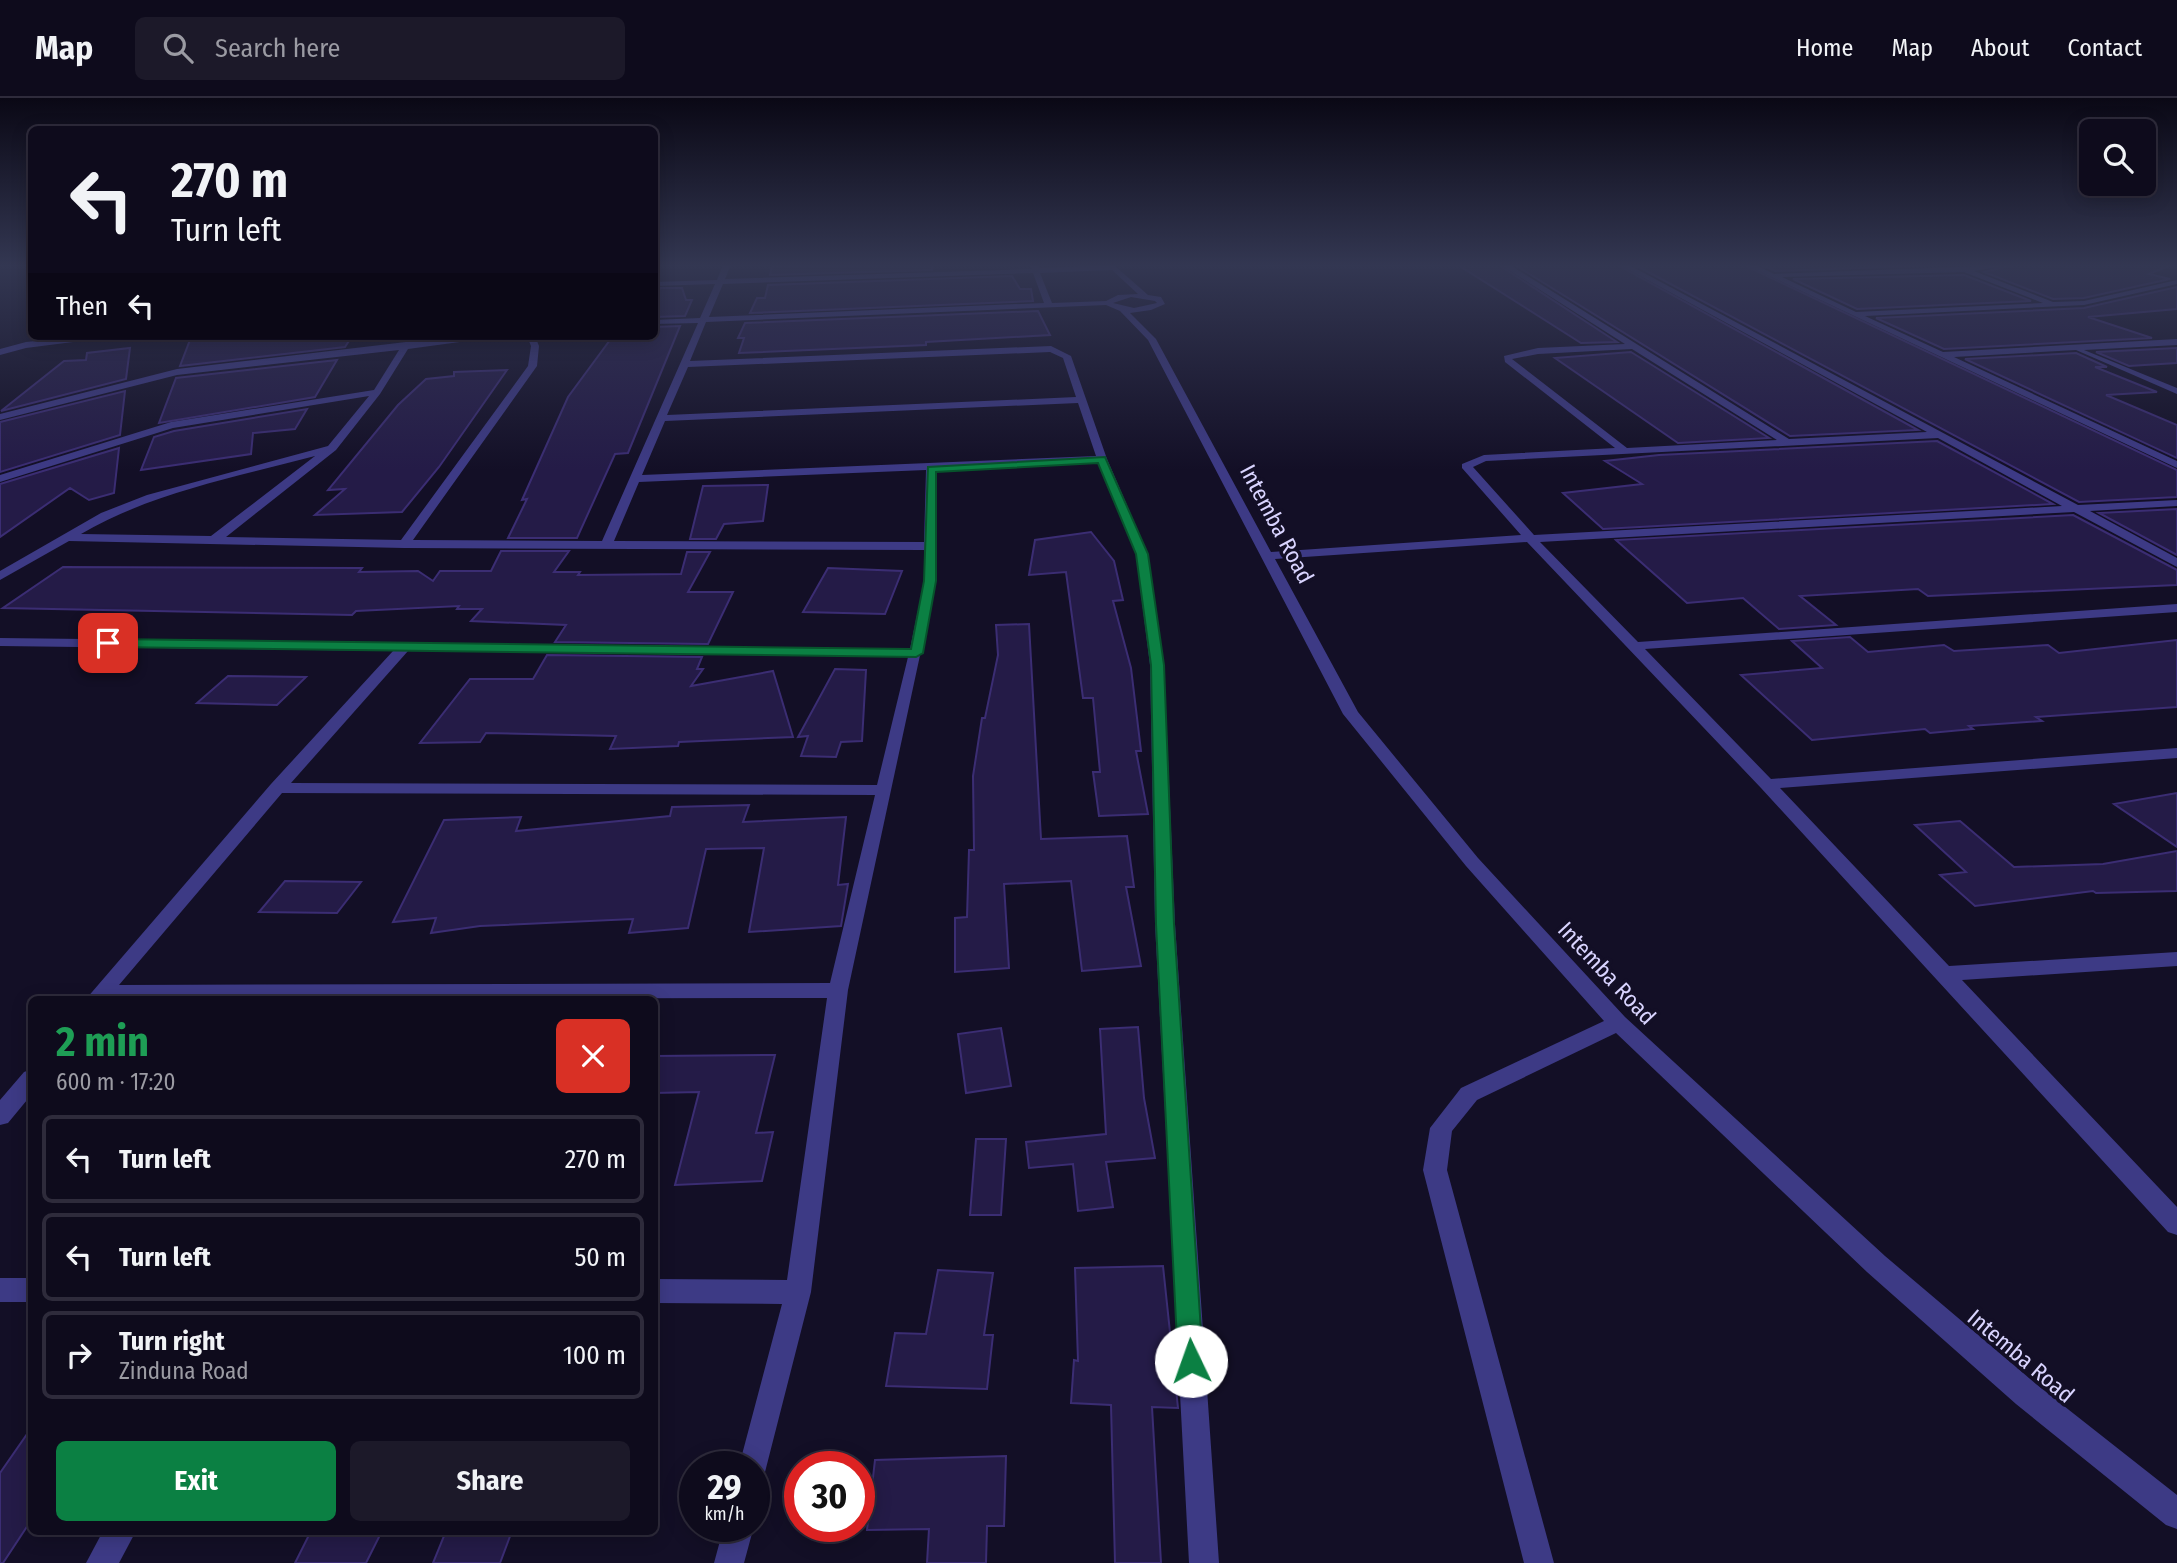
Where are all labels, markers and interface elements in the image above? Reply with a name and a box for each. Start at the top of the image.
search box [135,17,625,80]
text: Map [35,28,93,68]
icon: search [159,29,197,67]
text: Search here [215,33,340,64]
text: Home [1796,34,1853,62]
text: Map [1891,34,1933,62]
text: About [1971,34,2029,62]
text: Contact [2067,34,2142,62]
map controls [2079,119,2156,196]
button: search [2079,119,2156,196]
text: 270 m [171,151,288,210]
icon: left [56,154,147,245]
text: Turn left [171,211,281,249]
icon: left [122,287,160,325]
text: Then [56,291,108,322]
street label: Intemba Road [1234,460,1320,588]
pin [78,613,138,673]
icon: arrive [89,624,127,662]
street label: Intemba Road [1552,916,1662,1030]
text: 2 min [56,1017,149,1067]
button: close [556,1019,630,1093]
text: 600 m · 17:20 [56,1068,175,1096]
icon: left [60,1140,98,1178]
text: Turn left [119,1144,211,1175]
text: 270 m [565,1144,626,1175]
icon: left [60,1238,98,1276]
text: Turn left [119,1242,211,1273]
text: 50 m [574,1242,626,1273]
street label: Intemba Road [1962,1303,2080,1409]
position arrow [1154,1324,1228,1398]
text: Turn right [119,1326,225,1357]
icon: right [60,1336,98,1374]
text: 100 m [563,1340,626,1371]
text: Zinduna Road [119,1357,249,1385]
button: Exit [56,1441,336,1521]
button: Share [350,1441,630,1521]
speed limit sign: 30 [784,1451,875,1542]
text: 29 [707,1466,742,1508]
text: km/h [704,1503,745,1525]

